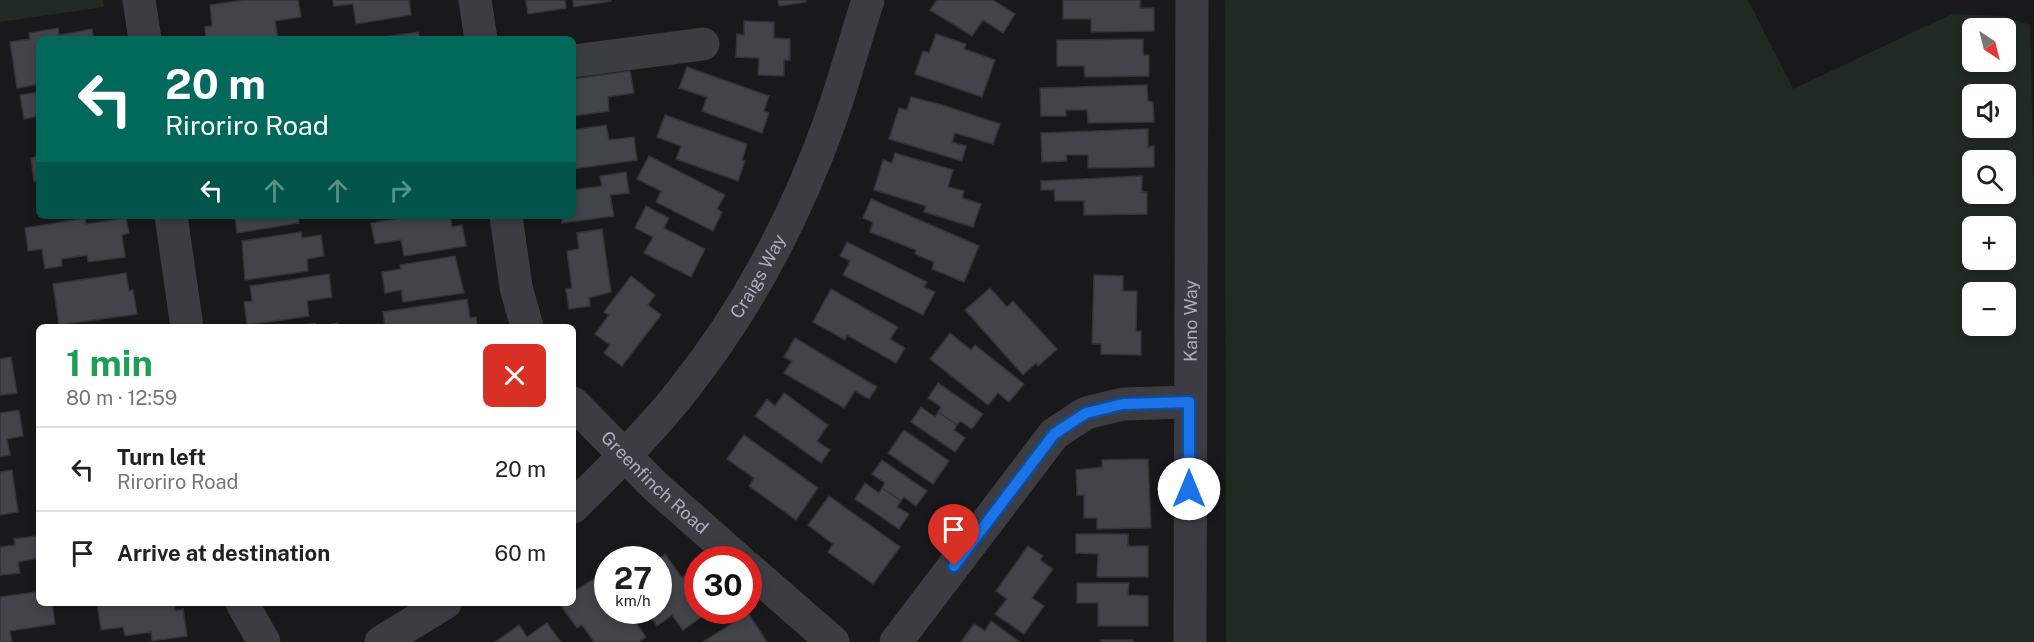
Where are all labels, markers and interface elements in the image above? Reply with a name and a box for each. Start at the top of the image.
north arrow [1962,18,2016,72]
map controls [1962,18,2016,336]
text: 20 m [165,59,266,108]
icon: left [66,60,144,138]
button: sound [1962,84,2016,138]
text: Riroriro Road [165,109,329,141]
button: search [1962,150,2016,204]
icon: left [195,174,228,207]
icon: ahead [258,174,291,207]
icon: ahead [321,174,354,207]
icon: right [384,174,417,207]
button: + [1962,216,2016,270]
street label: Craigs Way [726,230,790,322]
street label: Kano Way [1180,280,1201,362]
button: − [1962,282,2016,336]
text: 1 min [66,342,153,384]
button: close [483,344,546,407]
text: 80 m · 12:59 [66,386,177,410]
street label: Greenfinch Road [597,427,713,538]
text: Turn left [117,444,206,470]
icon: left [66,453,99,486]
text: 20 m [495,456,546,482]
position arrow [1157,457,1221,521]
text: Riroriro Road [117,470,238,494]
pin [928,504,979,566]
icon: arrive [937,513,970,546]
icon: arrive [66,537,99,570]
text: Arrive at destination [117,540,330,566]
text: 60 m [495,540,546,566]
speed limit sign: 30 [684,546,762,624]
text: 27 [614,560,652,596]
text: km/h [615,592,651,609]

